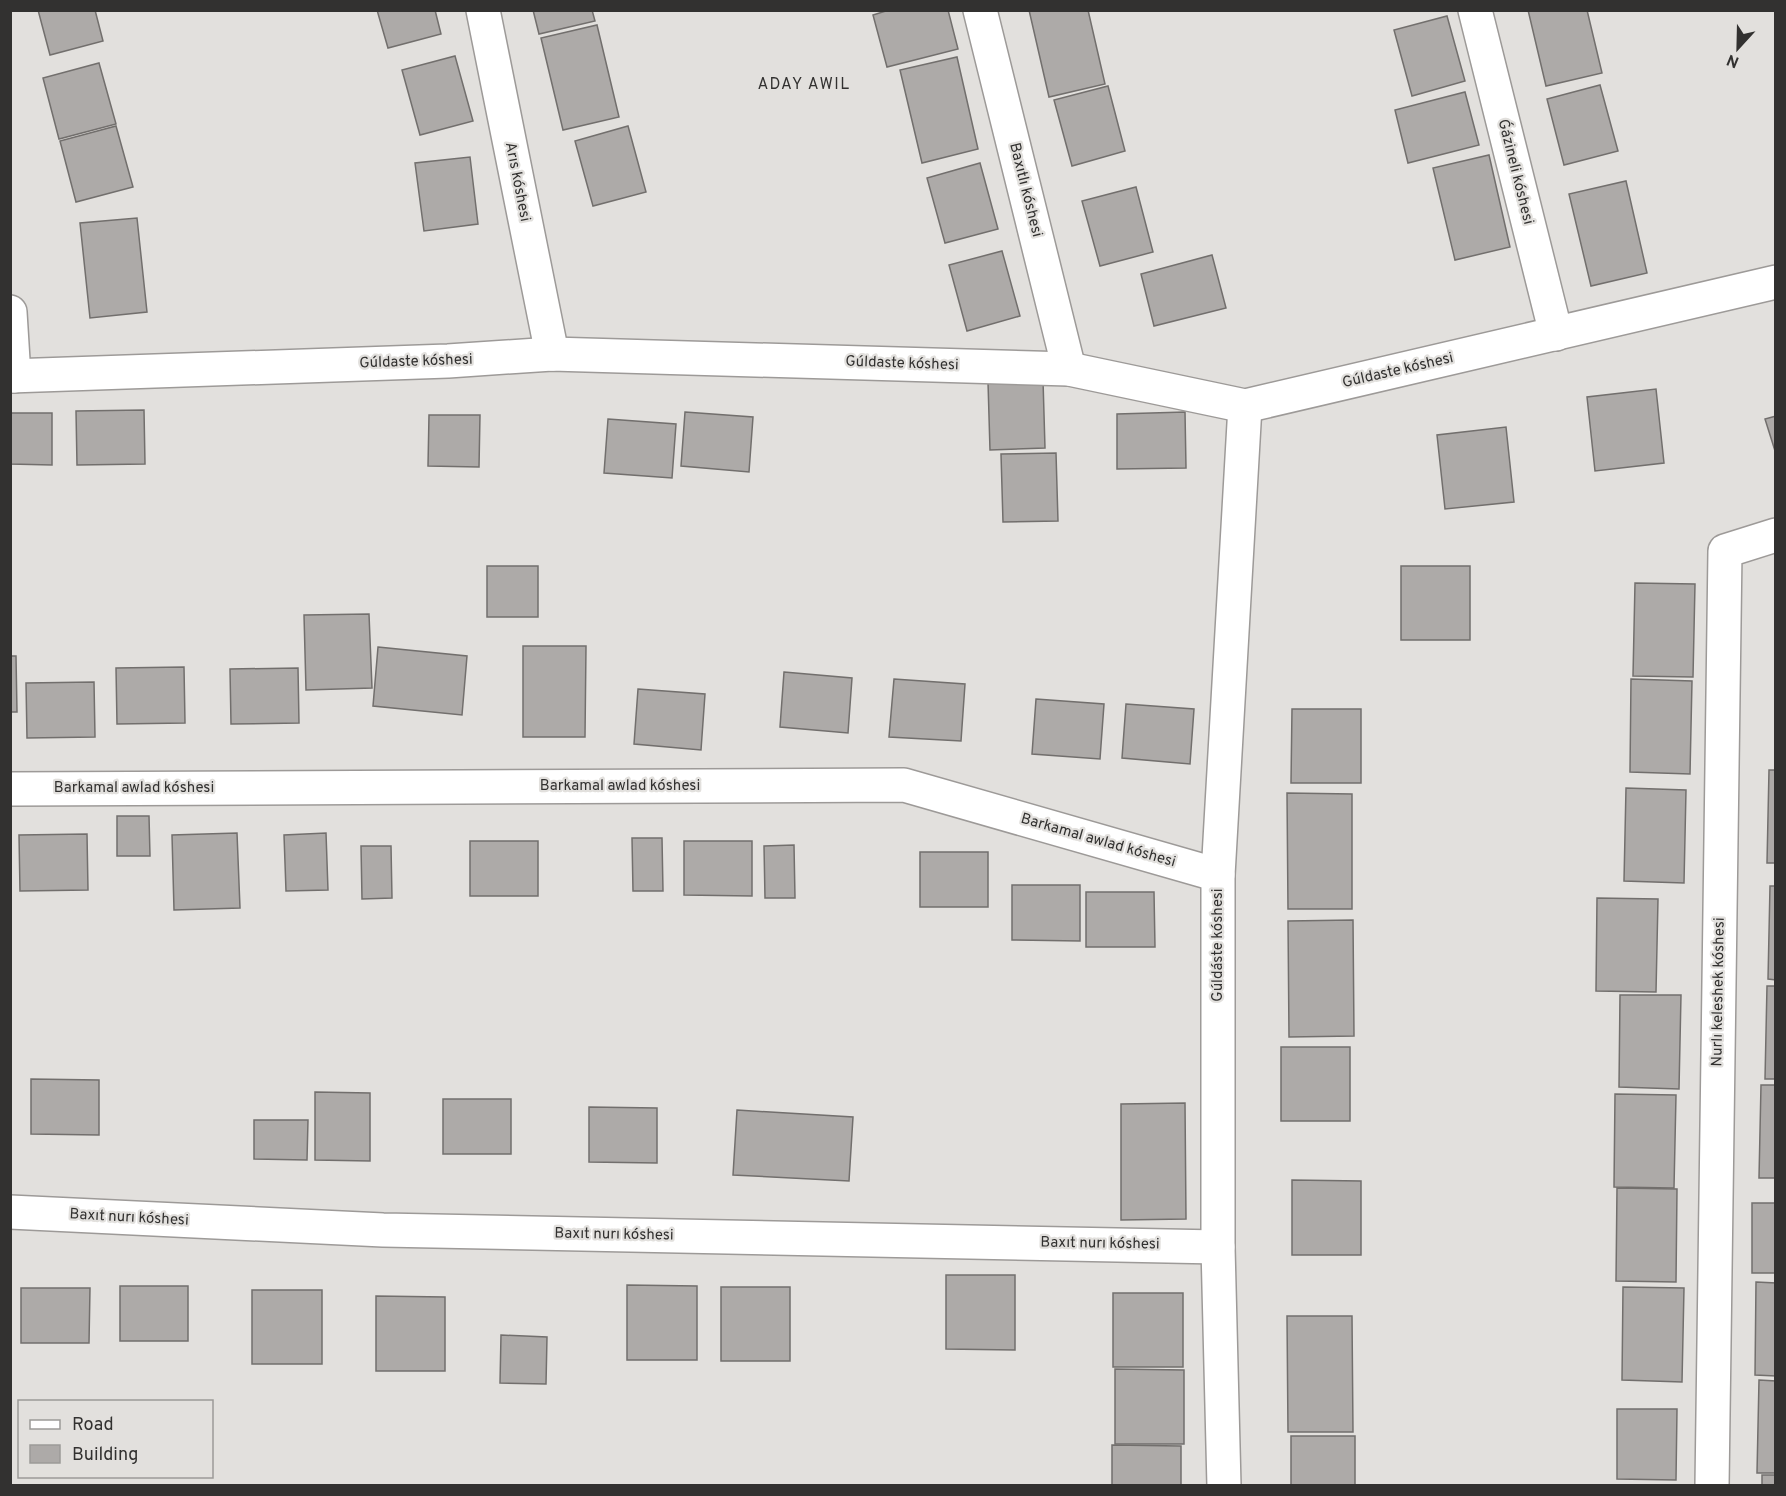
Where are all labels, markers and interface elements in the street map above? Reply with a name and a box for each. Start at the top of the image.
north arrow [1708,18,1768,78]
text: N [1724,49,1742,71]
district label: ADAY AWIL [757,75,851,95]
street label: Ǵázineli kóshesi [1493,117,1539,227]
street label: Arıs kóshesi [500,141,534,223]
street label: Baxıtlı kóshesi [1004,141,1046,239]
street label: Gúldaste kóshesi [1341,349,1455,393]
street label: Gúldaste kóshesi [359,351,473,373]
street label: Gúldaste kóshesi [845,353,959,375]
street label: Barkamal awlad kóshesi [540,777,700,796]
street label: Barkamal awlad kóshesi [54,779,214,798]
street label: Barkamal awlad kóshesi [1018,810,1178,872]
street label: Gúldáste kóshesi [1209,888,1228,1002]
street label: Nurlı keleshek kóshesi [1708,917,1730,1067]
street label: Baxıt nurı kóshesi [69,1205,189,1231]
street label: Baxıt nurı kóshesi [554,1224,674,1246]
street label: Baxıt nurı kóshesi [1040,1233,1160,1255]
legend [18,1400,213,1478]
text: Road [72,1414,114,1437]
text: Building [72,1444,138,1467]

